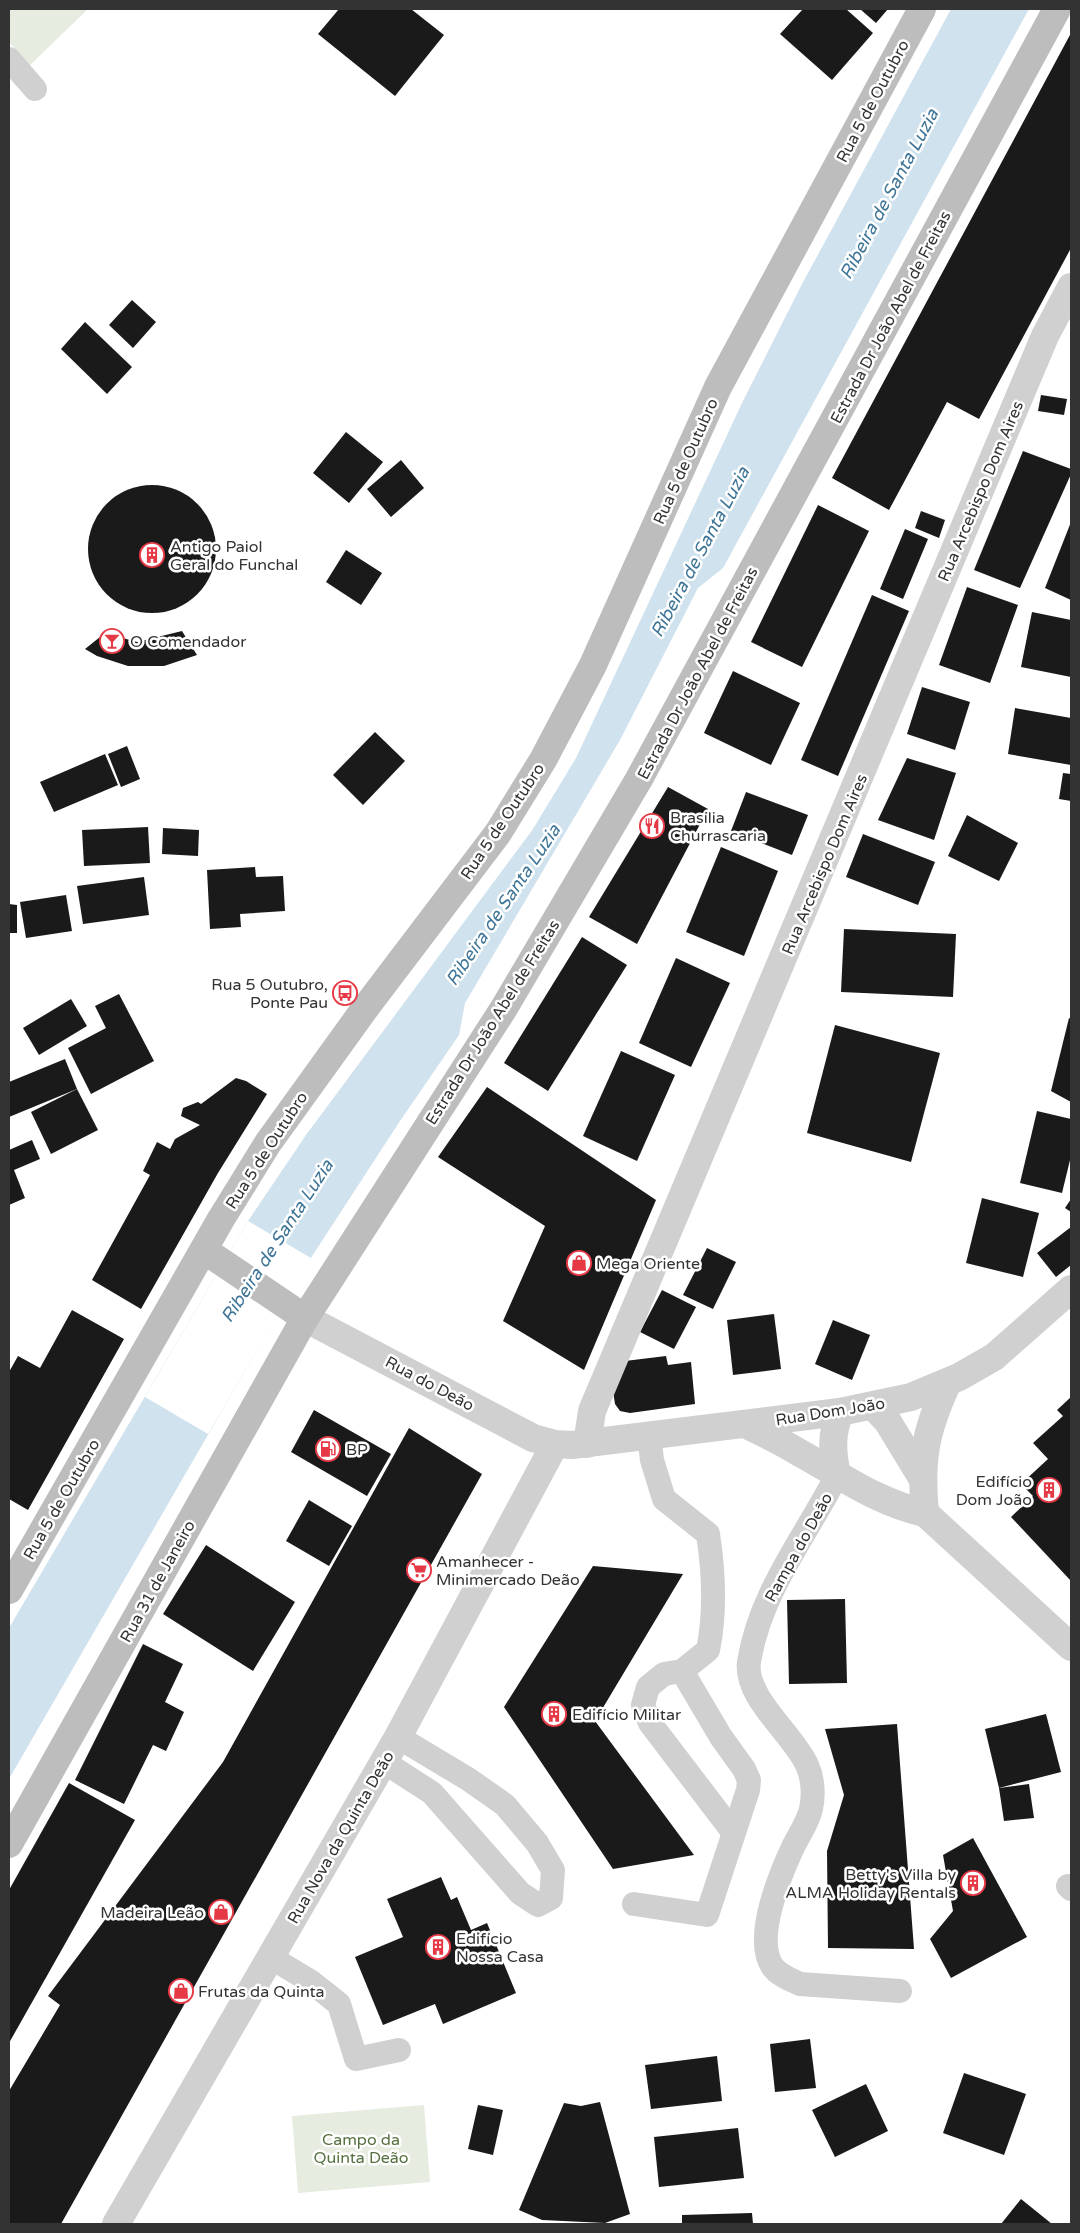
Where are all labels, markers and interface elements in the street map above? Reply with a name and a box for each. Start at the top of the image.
street label: Rua 5 de Outubro [832,37,914,166]
water label: Ribeira de Santa Luzia [835,104,944,283]
street label: Estrada Dr João Abel de Freitas [826,208,956,427]
street label: Rua 5 de Outubro [649,395,723,528]
street label: Rua Arcebispo Dom Aires [934,398,1028,585]
water label: Ribeira de Santa Luzia [646,462,755,641]
place label: Antigo Paiol Geral do Funchal [170,537,298,575]
building icon: Antigo Paiol Geral do Funchal [139,542,165,568]
street label: Estrada Dr João Abel de Freitas [633,564,763,783]
bar icon: O Comendador [99,628,125,654]
place label: O Comendador [130,632,247,652]
street label: Rua 5 de Outubro [457,760,549,884]
street label: Rua Arcebispo Dom Aires [778,771,872,958]
place label: Brasília Churrascaria [670,808,766,846]
restaurant icon: Brasília Churrascaria [639,813,665,839]
water label: Ribeira de Santa Luzia [441,819,566,990]
street label: Estrada Dr João Abel de Freitas [421,916,564,1129]
place label: Rua 5 Outubro, Ponte Pau [211,975,328,1013]
bus stop icon: Rua 5 Outubro, Ponte Pau [332,980,358,1006]
street label: Rua 5 de Outubro [221,1088,312,1213]
water label: Ribeira de Santa Luzia [216,1155,338,1327]
shop icon: Mega Oriente [566,1250,592,1276]
place label: Mega Oriente [596,1254,700,1274]
street label: Rua do Deão [382,1352,477,1416]
street label: Rua Dom João [774,1393,886,1431]
street label: Rua 5 de Outubro [19,1436,105,1563]
fuel station icon: BP [315,1436,341,1462]
place label: BP [346,1440,368,1460]
place label: Edifício Dom João [956,1472,1032,1510]
building icon: Edifício Dom João [1036,1477,1062,1503]
street label: Rampa do Deão [761,1489,837,1606]
street label: Rua 31 de Janeiro [116,1517,200,1646]
place label: Amanhecer - Minimercado Deão [436,1552,580,1590]
supermarket icon: Amanhecer - Minimercado Deão [406,1557,432,1583]
building icon: Edifício Militar [541,1701,567,1727]
place label: Edifício Militar [572,1705,682,1725]
street label: Rua Nova da Quinta Deão [283,1748,399,1927]
place label: Betty's Villa by ALMA Holiday Rentals [785,1865,956,1903]
building icon: Betty's Villa by ALMA Holiday Rentals [960,1870,986,1896]
shop icon: Madeira Leão [208,1899,234,1925]
place label: Madeira Leão [100,1903,204,1923]
place label: Edifício Nossa Casa [456,1929,544,1967]
building icon: Edifício Nossa Casa [425,1934,451,1960]
shop icon: Frutas da Quinta [168,1978,194,2004]
place label: Frutas da Quinta [198,1982,325,2002]
park label: Campo da Quinta Deão [314,2130,408,2168]

